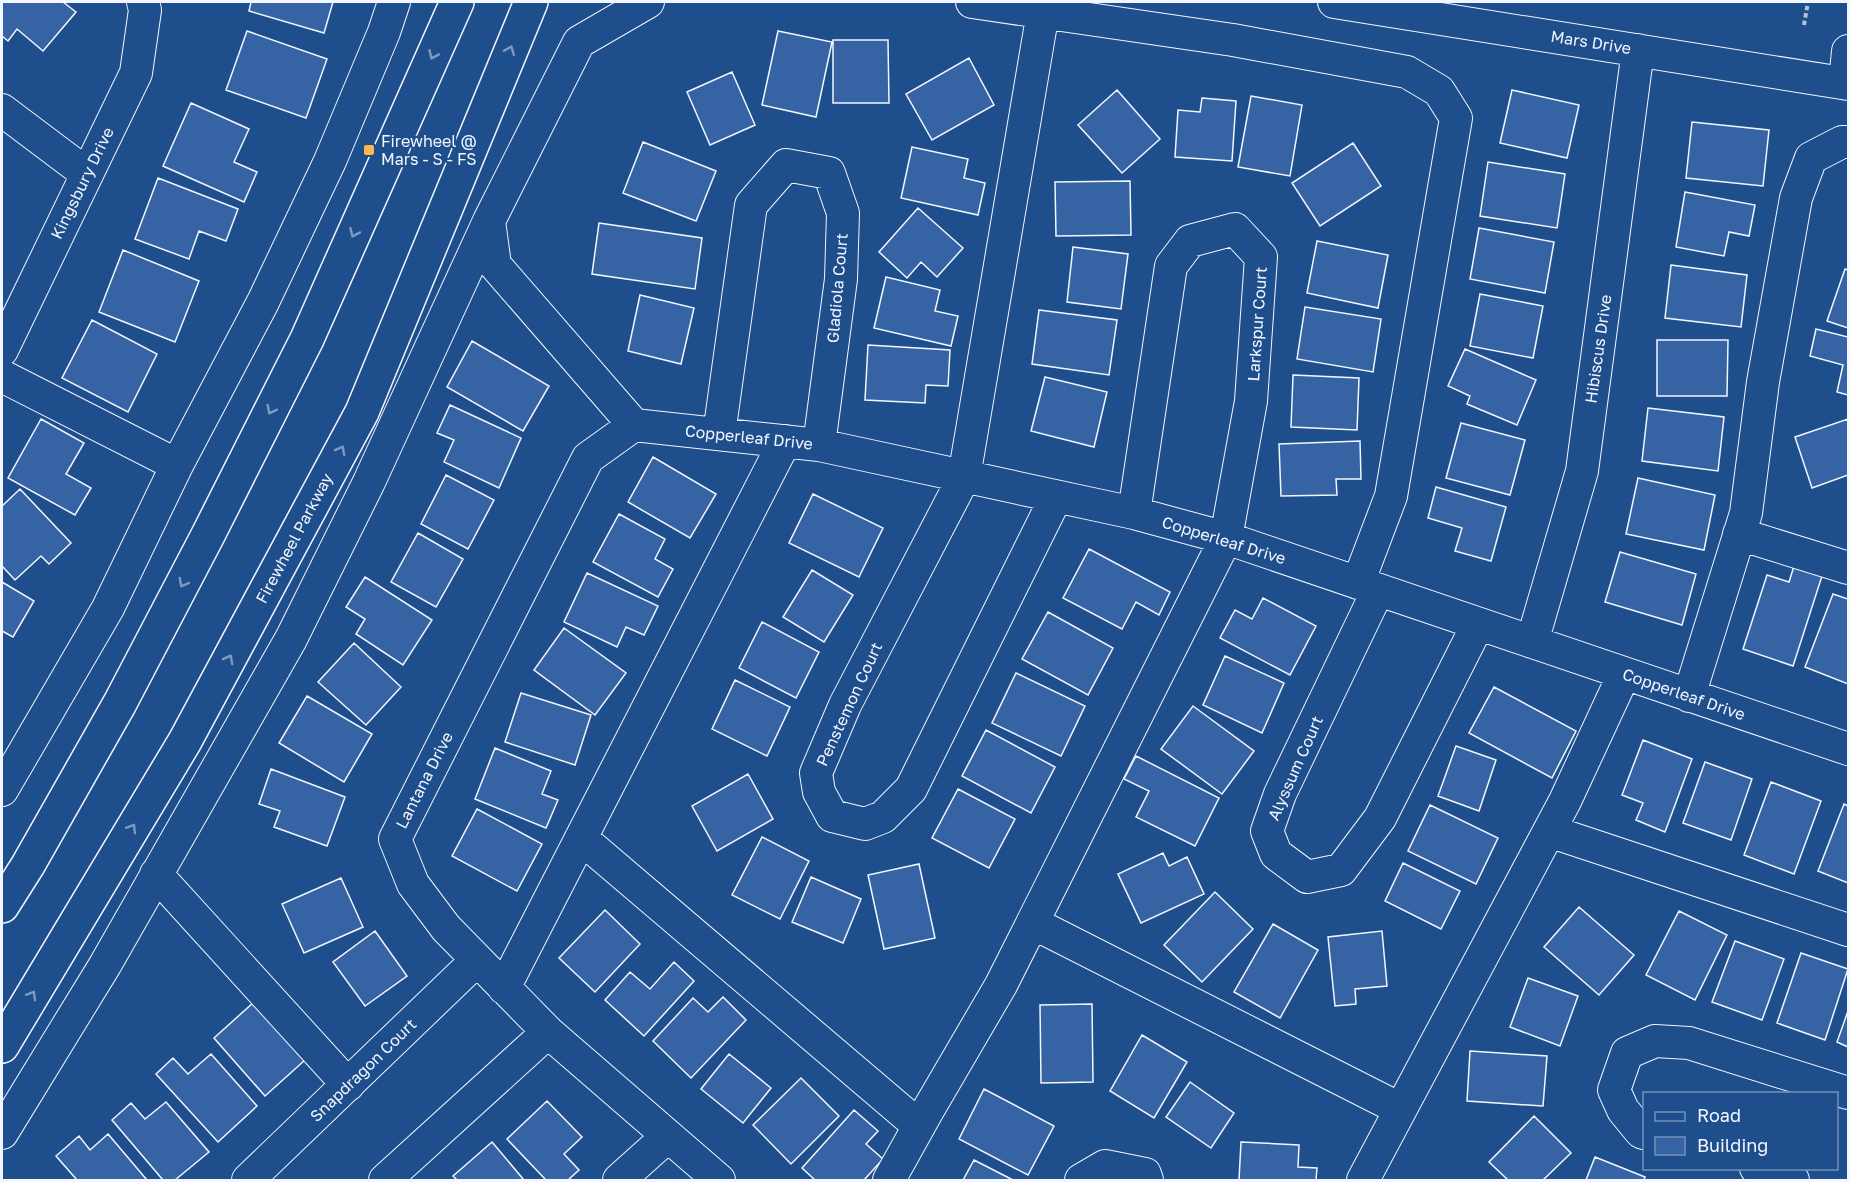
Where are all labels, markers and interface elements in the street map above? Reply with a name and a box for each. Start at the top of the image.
street label: Mars Drive [1549,26,1633,58]
one-way arrow [503,45,515,56]
one-way arrow [428,48,440,59]
street label: Kingsbury Drive [46,124,118,242]
place label: Firewheel @ Mars - S - FS [381,131,477,169]
marker: Firewheel @ Mars - S - FS [362,143,376,157]
one-way arrow [349,227,361,238]
street label: Gladiola Court [822,232,852,344]
street label: Larkspur Court [1243,266,1271,382]
street label: Hibiscus Drive [1580,293,1616,405]
one-way arrow [267,403,278,414]
street label: Copperleaf Drive [684,420,814,454]
one-way arrow [334,446,345,457]
street label: Firewheel Parkway [251,469,337,607]
street label: Copperleaf Drive [1160,512,1288,568]
one-way arrow [178,577,190,588]
street label: Penstemon Court [812,639,886,769]
one-way arrow [222,655,233,665]
street label: Copperleaf Drive [1620,664,1748,724]
street label: Alyssum Court [1263,713,1327,823]
street label: Lantana Drive [391,728,457,832]
one-way arrow [125,824,137,834]
one-way arrow [24,991,36,1001]
street label: Snapdragon Court [306,1014,420,1126]
legend [1643,1092,1838,1170]
text: Road [1697,1104,1741,1126]
text: Building [1697,1134,1768,1156]

